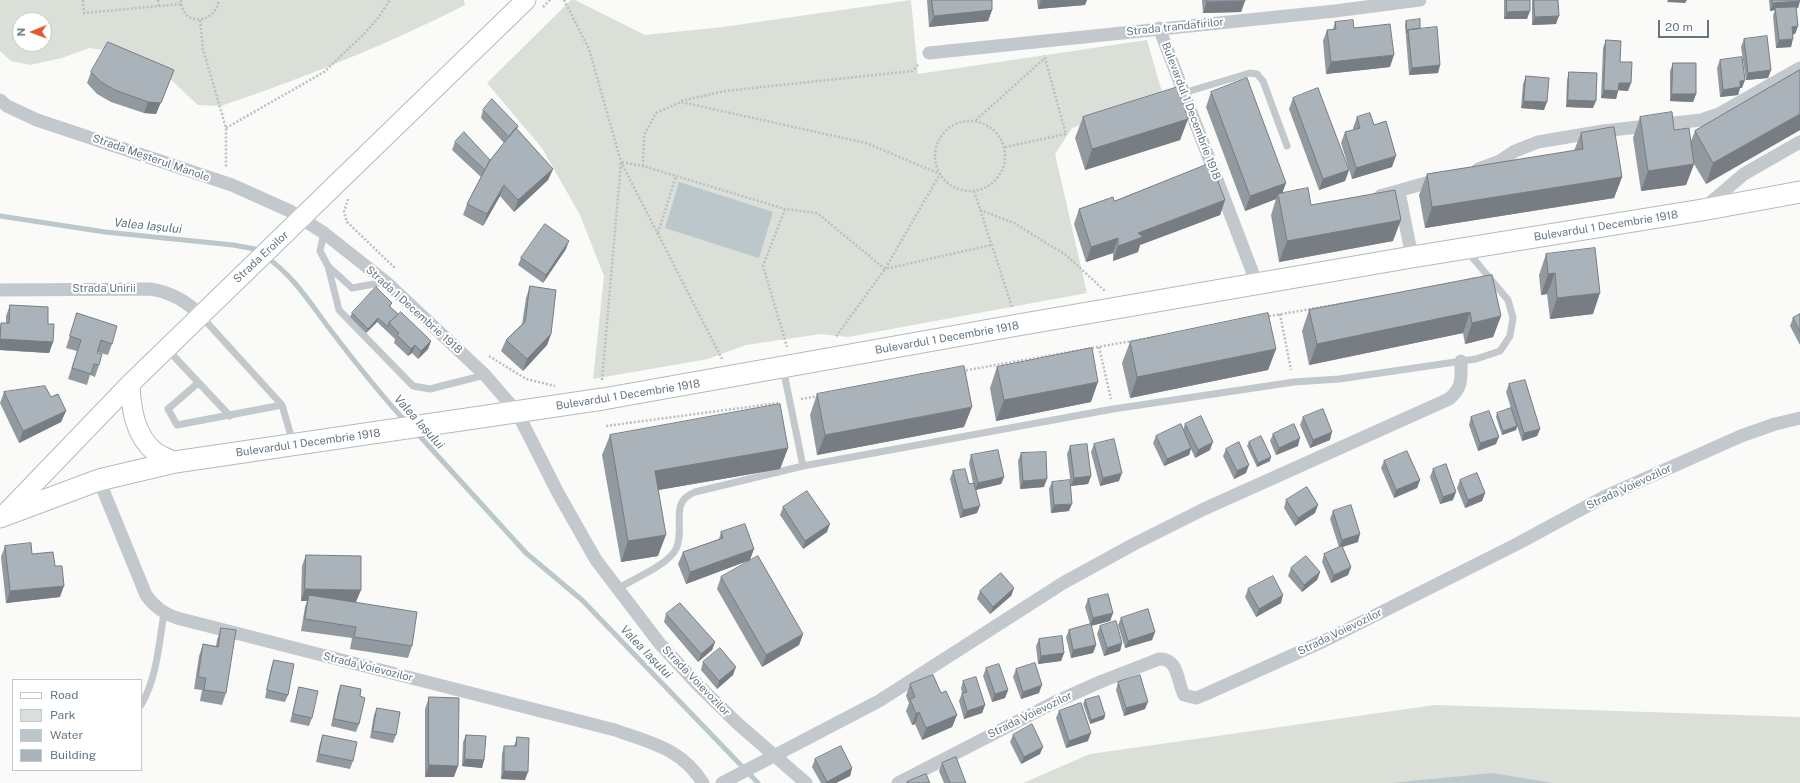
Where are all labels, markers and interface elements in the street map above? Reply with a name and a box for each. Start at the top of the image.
north arrow [12,12,52,52]
scale bar [1660,12,1711,38]
street label: Strada trandafirilor [1126,15,1224,39]
text: 20 m [1665,20,1693,34]
text: N [15,28,27,37]
street label: Bulevardul 1 Decembrie 1918 [1159,41,1223,181]
street label: Strada Meșterul Manole [91,132,211,184]
street label: Bulevardul 1 Decembrie 1918 [1533,208,1679,244]
water label: Valea Iașului [113,215,183,237]
street label: Strada Eroilor [231,228,291,286]
street label: Strada 1 Decembrie 1918 [363,263,465,357]
street label: Strada Unirii [72,282,136,296]
street label: Bulevardul 1 Decembrie 1918 [874,319,1020,357]
street label: Bulevardul 1 Decembrie 1918 [555,377,701,413]
water label: Valea Iașului [391,392,447,452]
street label: Bulevardul 1 Decembrie 1918 [235,426,381,460]
street label: Strada Voievozilor [1584,462,1674,512]
street label: Strada Voievozilor [1296,606,1384,658]
water label: Valea Iașului [617,623,675,681]
street label: Strada Voievozilor [659,643,733,719]
street label: Strada Voievozilor [322,649,414,685]
legend [12,679,142,771]
text: Road [50,688,78,702]
street label: Strada Voievozilor [986,689,1074,741]
text: Park [50,708,76,722]
text: Water [50,728,83,742]
text: Building [50,748,96,762]

